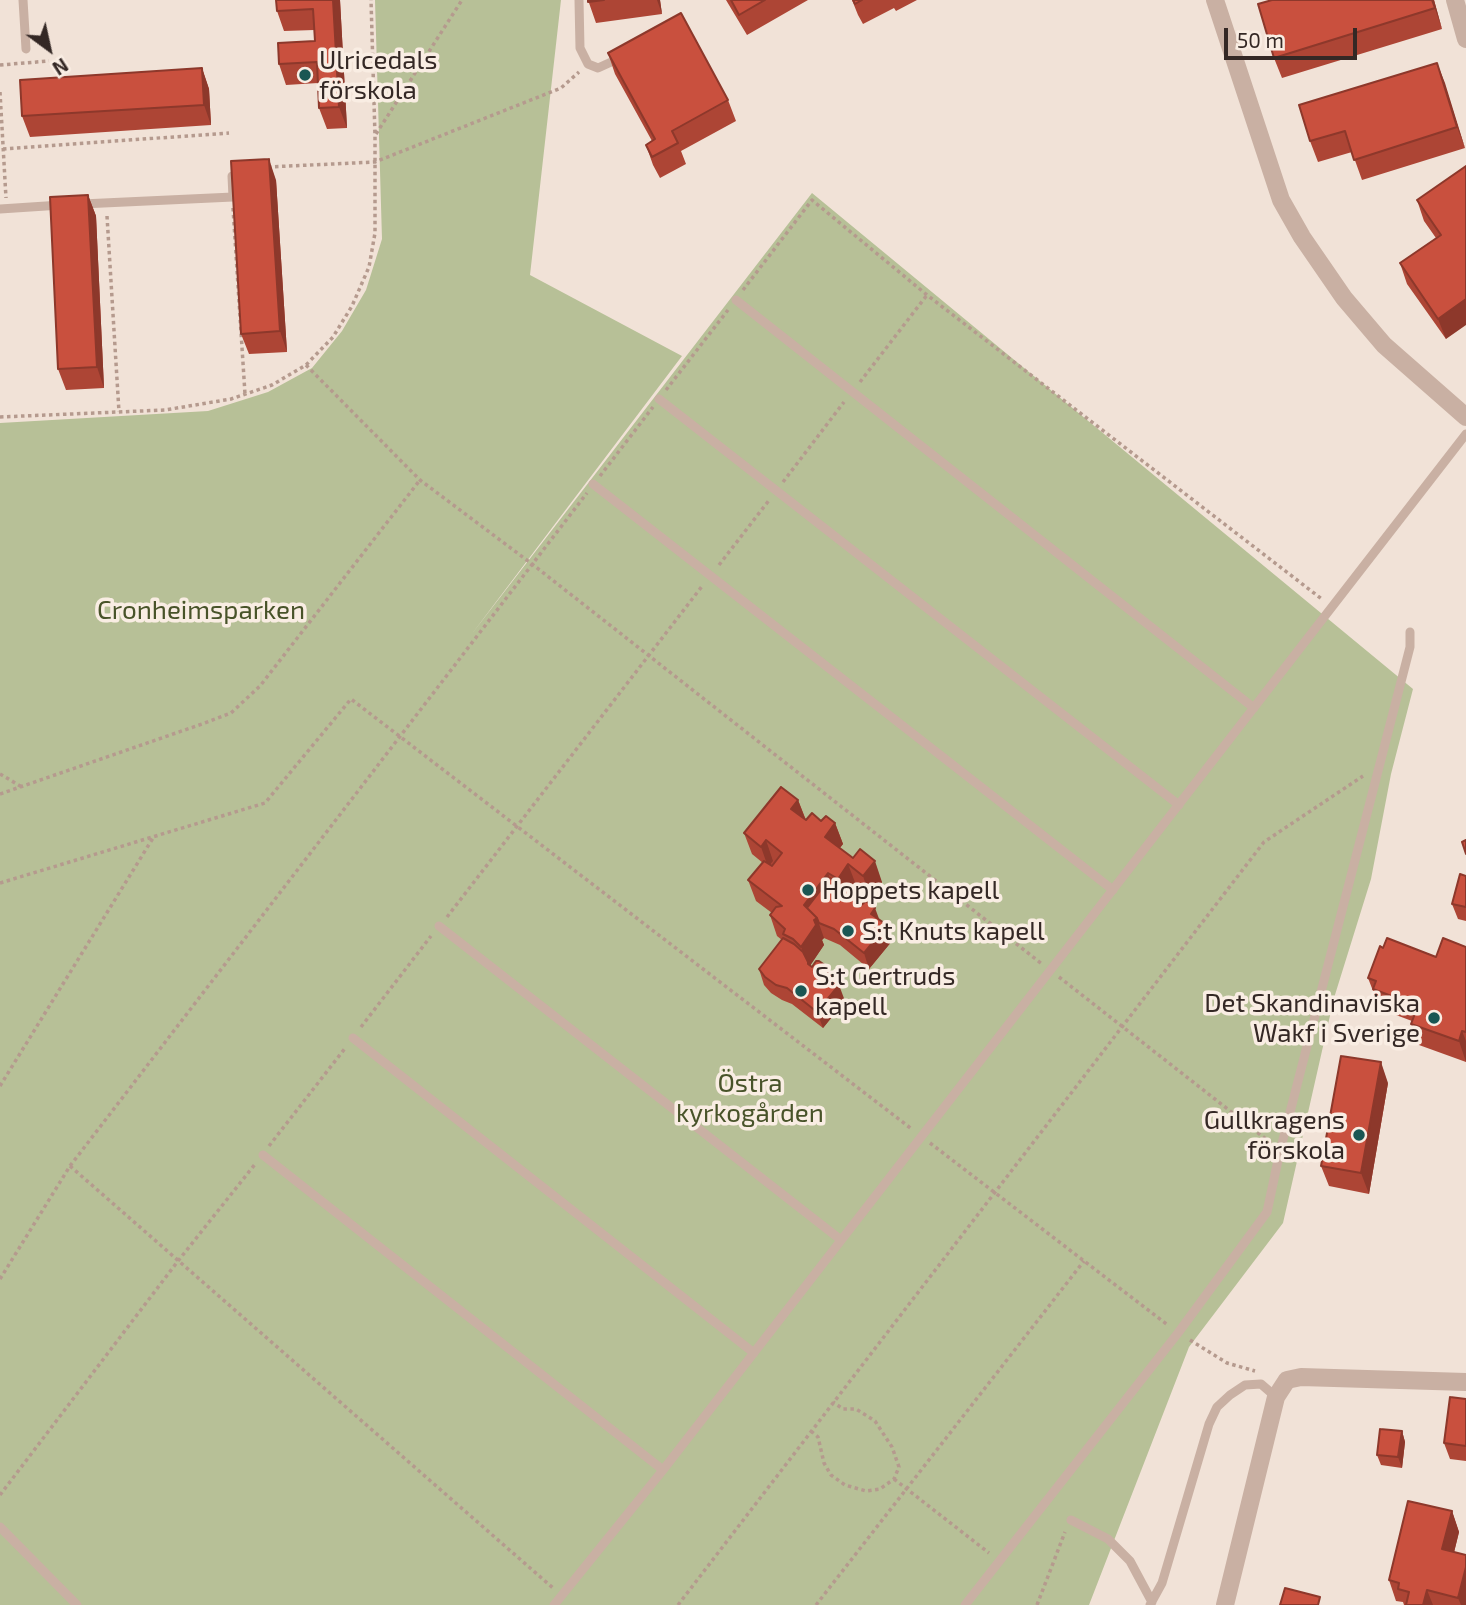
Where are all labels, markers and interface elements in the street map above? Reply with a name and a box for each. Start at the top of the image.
north arrow [14,14,84,84]
scale bar [1228,14,1361,58]
text: 50 m [1237,27,1284,52]
place label: Ulricedals förskola [319,44,437,106]
text: N [49,54,73,80]
marker: Ulricedals förskola [297,67,313,83]
park label: Cronheimsparken [97,594,305,626]
place label: Hoppets kapell [822,874,999,906]
marker: Hoppets kapell [800,882,816,898]
place label: S:t Knuts kapell [862,915,1045,947]
marker: S:t Knuts kapell [840,923,856,939]
place label: S:t Gertruds kapell [815,960,955,1021]
marker: S:t Gertruds kapell [793,983,809,999]
place label: Det Skandinaviska Wakf i Sverige [1204,987,1420,1048]
marker: Det Skandinaviska Wakf i Sverige [1426,1010,1442,1026]
park label: Östra kyrkogården [676,1067,824,1128]
place label: Gullkragens förskola [1204,1104,1345,1166]
marker: Gullkragens förskola [1351,1127,1367,1143]

